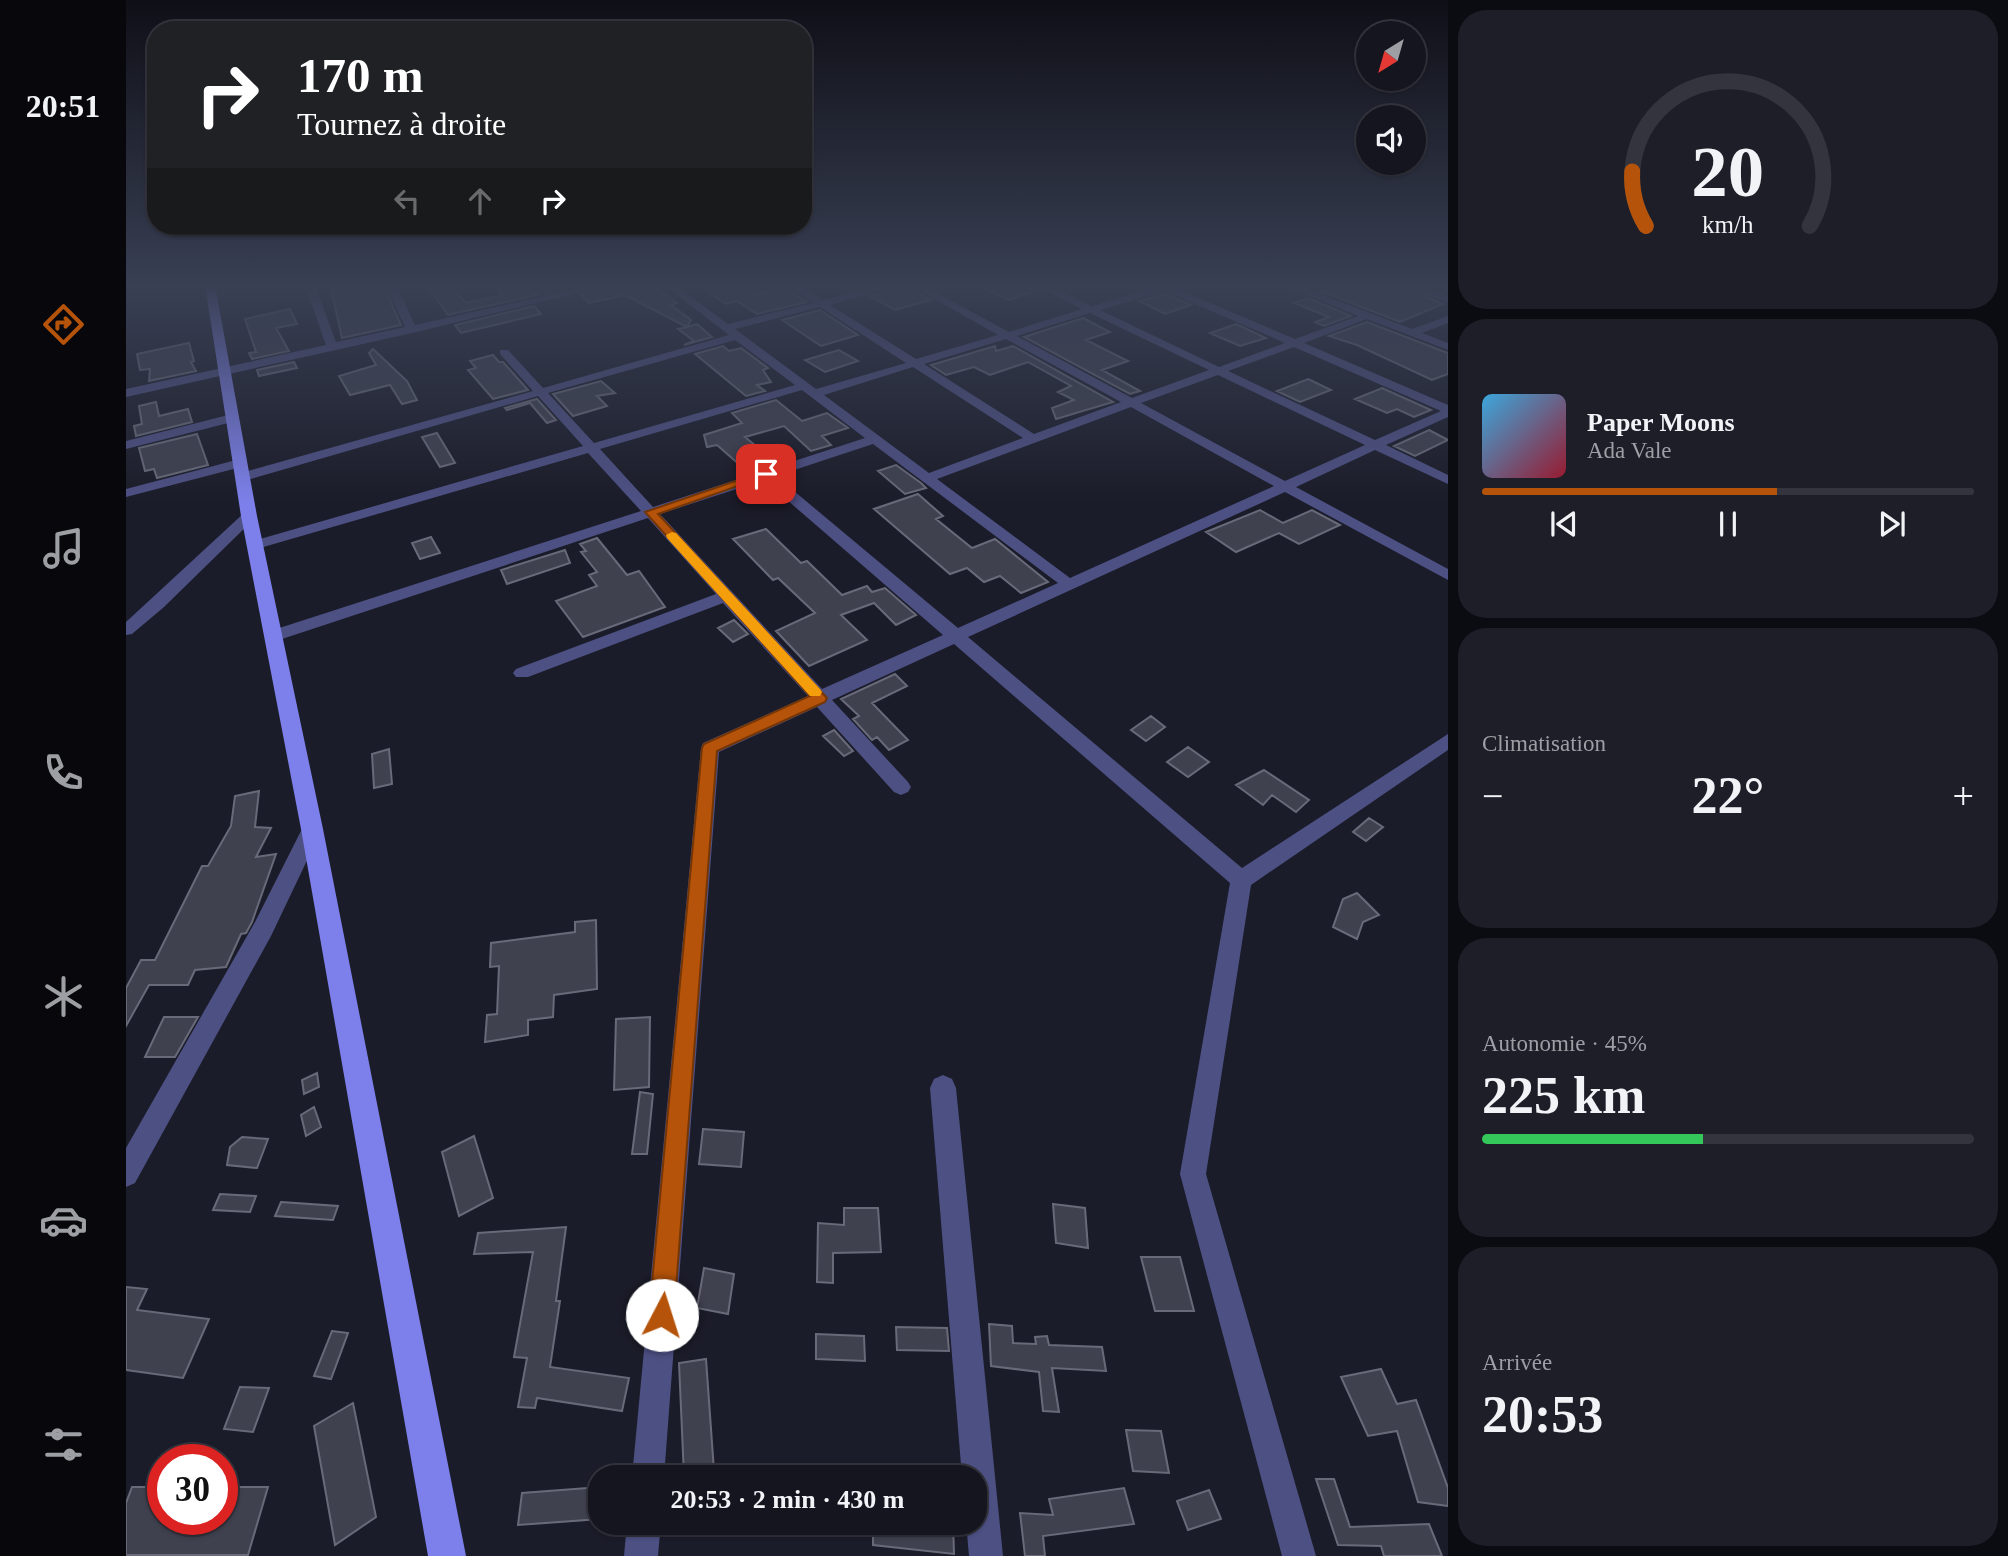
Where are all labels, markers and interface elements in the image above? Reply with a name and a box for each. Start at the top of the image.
north arrow [1356,21,1426,91]
map controls [1356,21,1426,175]
text: 170 m [297,48,424,103]
icon: right [182,49,273,140]
text: 20:51 [26,88,100,124]
button: sound [1356,105,1426,175]
text: Tournez à droite [297,106,506,142]
text: 20 [1692,131,1764,212]
icon: left [388,182,426,220]
icon: ahead [461,182,499,220]
icon: right [534,182,572,220]
text: km/h [1702,210,1754,237]
icon: directions [39,300,88,349]
text: Paper Moons [1587,408,1735,437]
text: Ada Vale [1587,438,1672,463]
pin [736,444,796,504]
icon: arrive [747,455,785,493]
icon: previous [1545,505,1583,543]
icon: pause [1709,505,1747,543]
icon: next [1873,505,1911,543]
icon: music [39,524,88,573]
text: Climatisation [1482,731,1606,756]
icon: phone [39,748,88,797]
text: 22° [1692,767,1764,824]
text: − [1482,775,1503,817]
text: + [1953,775,1974,817]
icon: climate [39,972,88,1021]
text: Autonomie · 45% [1482,1031,1647,1056]
text: 225 km [1482,1067,1645,1124]
icon: car [39,1196,88,1245]
position arrow [625,1278,699,1352]
text: Arrivée [1482,1350,1552,1375]
text: 20:53 [1482,1386,1603,1443]
icon: filters [39,1420,88,1469]
speed limit sign: 30 [147,1444,238,1535]
text: 20:53 · 2 min · 430 m [671,1485,905,1514]

